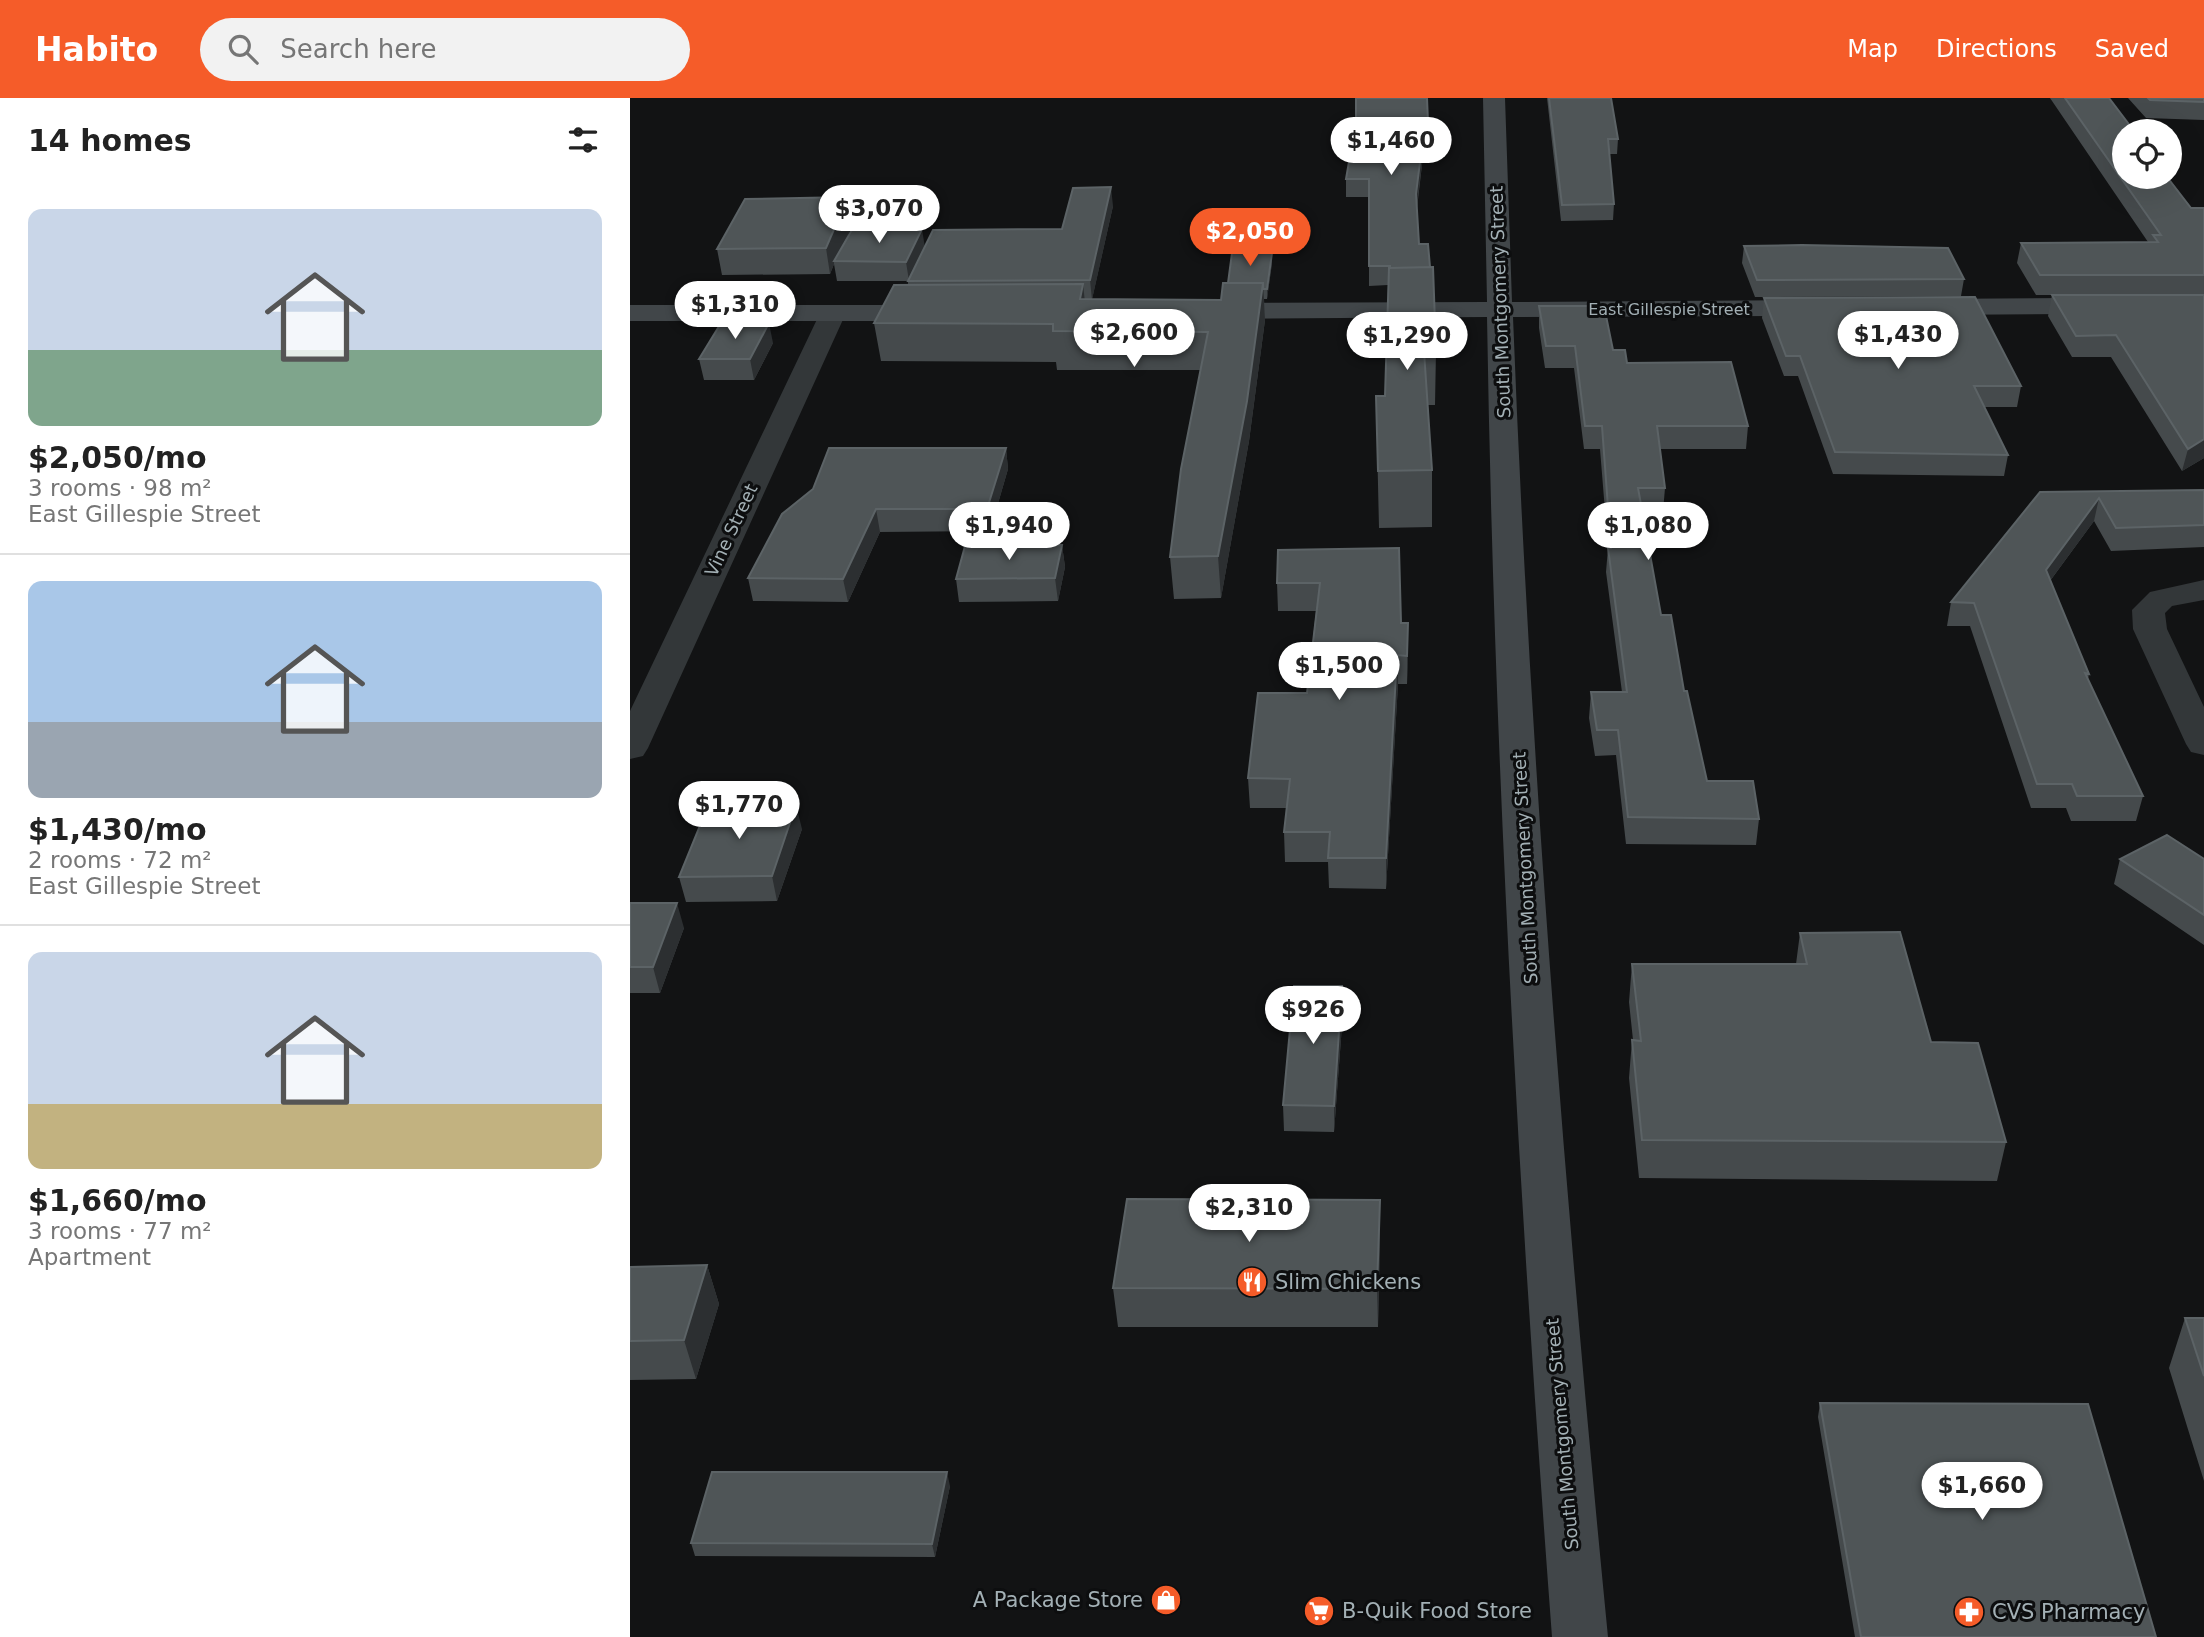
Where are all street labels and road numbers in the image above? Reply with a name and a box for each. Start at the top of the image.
street label: South Montgomery Street [1485,185,1515,419]
street label: East Gillespie Street [1588,300,1750,319]
street label: Vine Street [700,480,762,580]
street label: South Montgomery Street [1508,751,1542,985]
street label: South Montgomery Street [1541,1317,1583,1551]

